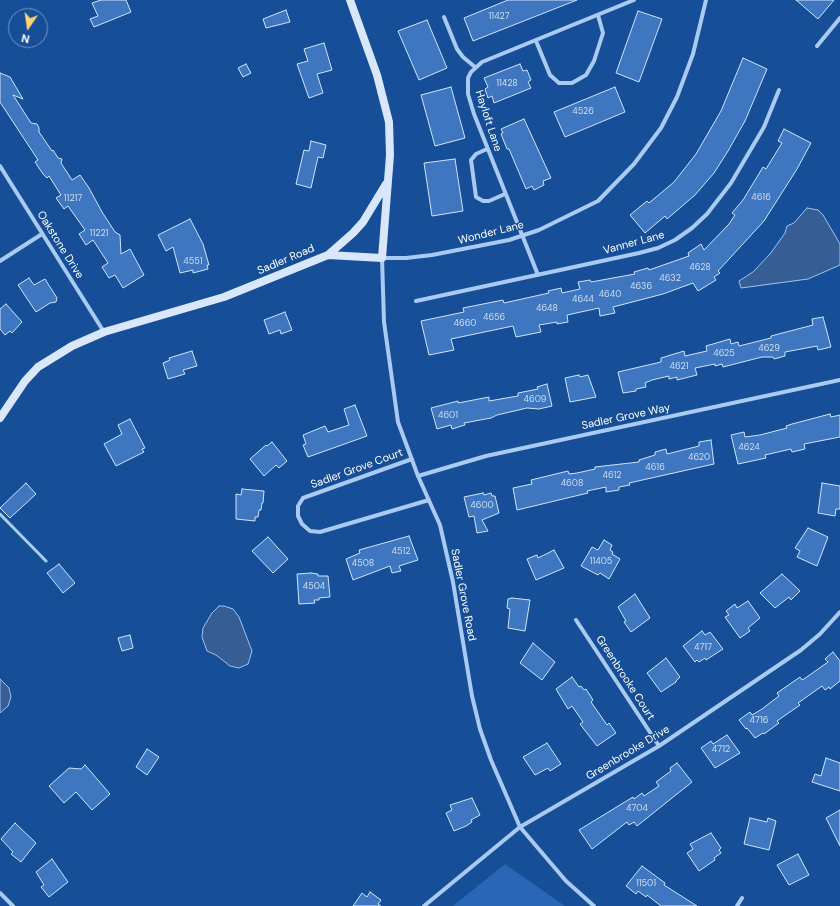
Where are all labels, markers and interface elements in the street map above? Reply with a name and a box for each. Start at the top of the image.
north arrow [8,8,48,48]
house number: 11427 [489,12,509,22]
text: N [20,31,31,46]
house number: 11428 [496,79,518,89]
street label: Hayloft Lane [472,89,504,153]
house number: 4526 [572,107,594,117]
house number: 4616 [751,193,771,203]
house number: 11217 [64,194,82,204]
street label: Oakstone Drive [34,209,86,281]
street label: Wonder Lane [457,218,525,248]
street label: Vanner Lane [602,228,666,258]
house number: 11221 [90,229,108,239]
street label: Sadler Road [256,242,316,278]
house number: 4551 [183,257,203,267]
house number: 4628 [689,263,711,273]
house number: 4632 [659,274,681,284]
house number: 4636 [630,282,652,292]
house number: 4640 [599,290,621,300]
house number: 4644 [572,295,594,305]
house number: 4648 [536,304,558,314]
house number: 4656 [483,313,505,323]
house number: 4660 [454,319,476,329]
house number: 4629 [758,344,780,354]
house number: 4625 [713,349,735,359]
house number: 4621 [670,362,688,372]
house number: 4609 [524,395,546,405]
street label: Sadler Grove Way [581,401,671,433]
house number: 4601 [438,411,458,421]
house number: 4624 [738,443,760,453]
street label: Sadler Grove Court [309,446,405,492]
house number: 4620 [688,453,710,463]
house number: 4616 [645,463,665,473]
house number: 4612 [602,471,622,481]
house number: 4608 [561,479,583,489]
house number: 4600 [470,501,494,511]
house number: 4512 [392,547,410,557]
street label: Sadler Grove Road [448,548,478,642]
house number: 11405 [590,557,612,567]
house number: 4508 [352,559,374,569]
house number: 4504 [303,582,325,592]
street label: Greenbrooke Court [593,633,657,723]
house number: 4717 [694,643,712,653]
house number: 4716 [750,716,768,726]
street label: Greenbrooke Drive [584,723,672,783]
house number: 4712 [712,745,730,755]
house number: 4704 [626,804,648,814]
house number: 11501 [636,879,656,889]

